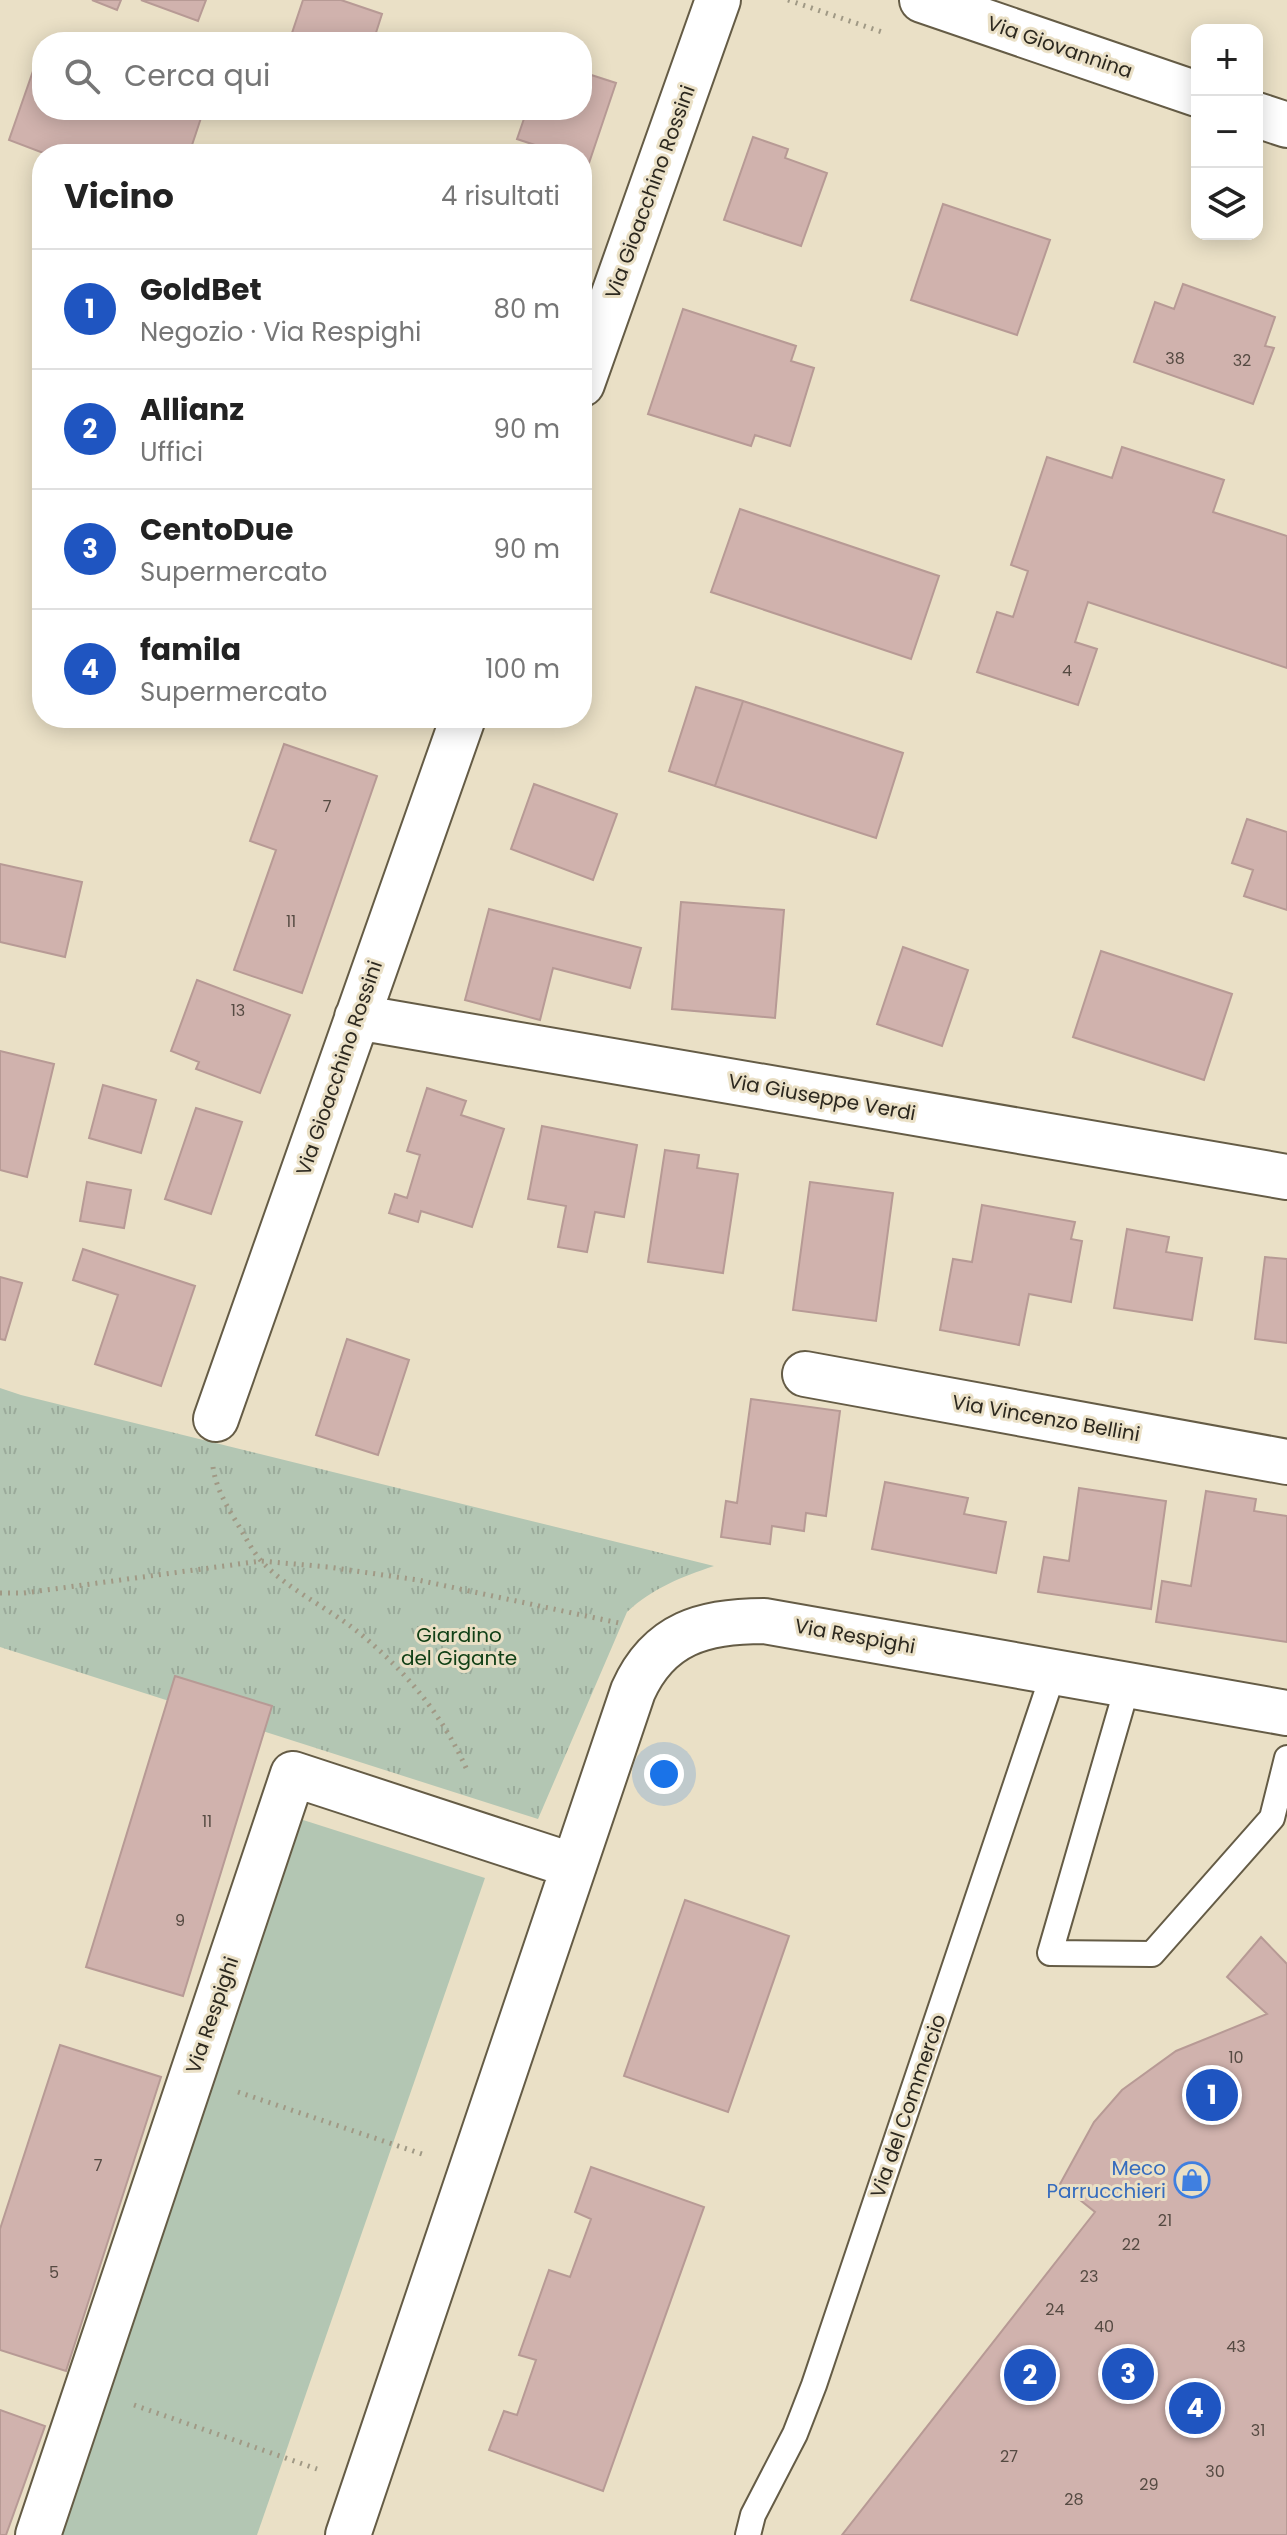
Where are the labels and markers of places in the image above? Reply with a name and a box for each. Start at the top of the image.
pin: 1 [1186,2065,1238,2125]
place label: Meco Parrucchieri [1046,2154,1166,2205]
shop icon: Meco Parrucchieri [1173,2161,1211,2199]
pin: 3 [1102,2344,1154,2404]
pin: 2 [1004,2345,1056,2405]
pin: 4 [1169,2378,1221,2438]

